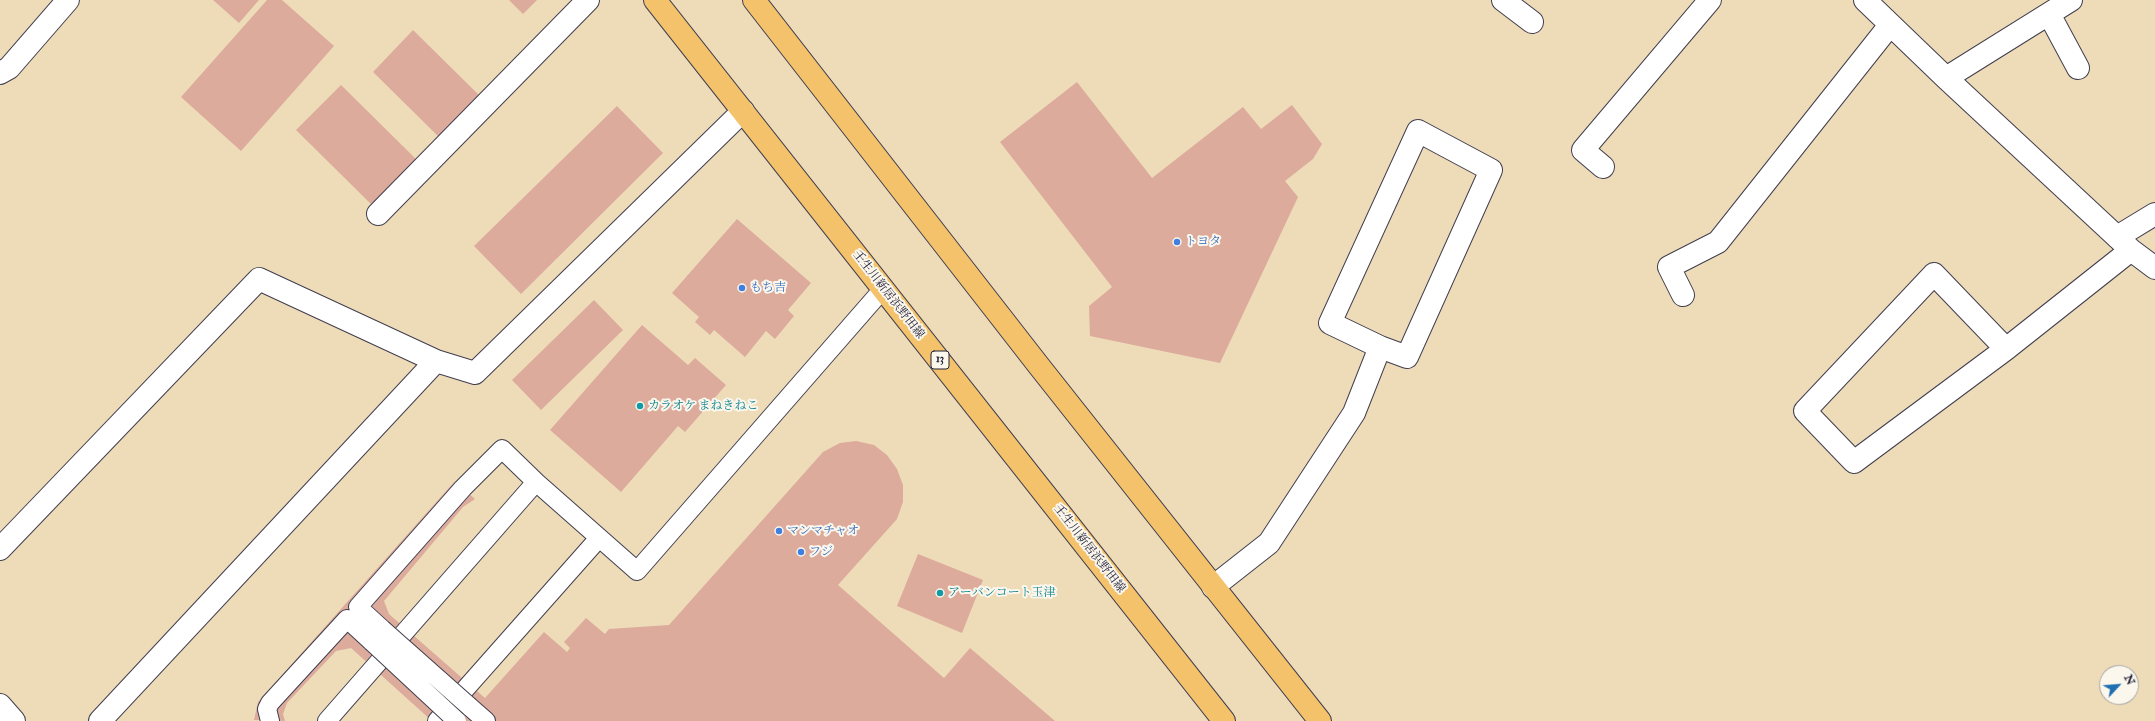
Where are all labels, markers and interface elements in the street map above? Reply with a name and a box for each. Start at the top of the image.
place label: トヨタ [1185,235,1221,249]
marker: トヨタ [1172,237,1182,247]
street label: 壬生川新居浜野田線 [849,248,927,342]
place label: もち吉 [750,281,786,295]
marker: もち吉 [737,283,747,293]
road number: 13 [931,351,949,369]
place label: カラオケ まねきねこ [648,399,759,413]
marker: カラオケ まねきねこ [635,401,645,411]
street label: 壬生川新居浜野田線 [1050,502,1128,596]
place label: マンマチャオ [787,524,859,538]
marker: マンマチャオ [774,526,784,536]
place label: フジ [809,545,833,559]
marker: フジ [796,547,806,557]
place label: アーバンコート玉津 [948,586,1056,600]
marker: アーバンコート玉津 [935,588,945,598]
north arrow [2099,665,2139,705]
text: N [2121,673,2137,687]

